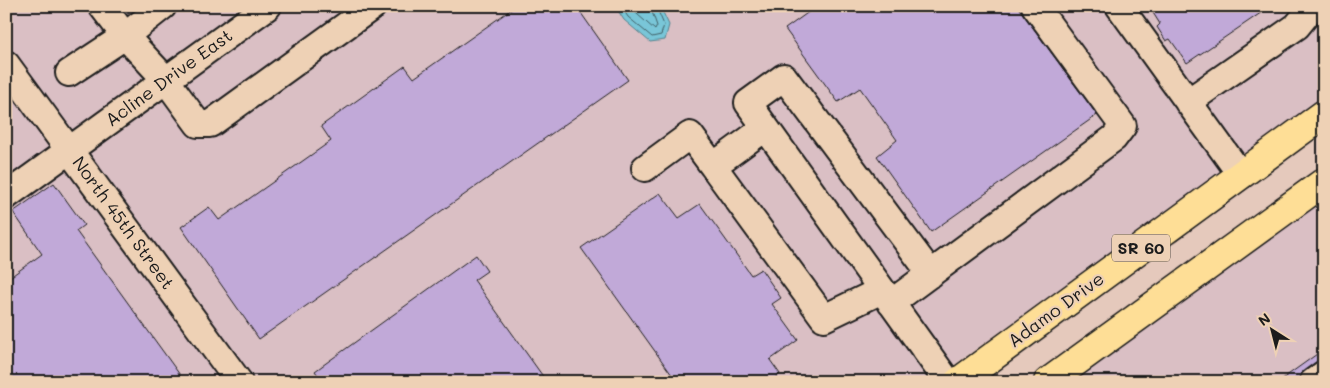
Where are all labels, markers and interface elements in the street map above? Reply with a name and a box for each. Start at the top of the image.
street label: Acline Drive East [100,23,237,131]
street label: North 45th Street [67,151,180,294]
road number: SR 60 [1112,234,1170,262]
street label: Adamo Drive [1002,266,1108,352]
north arrow [1248,306,1298,356]
text: N [1254,308,1274,330]

